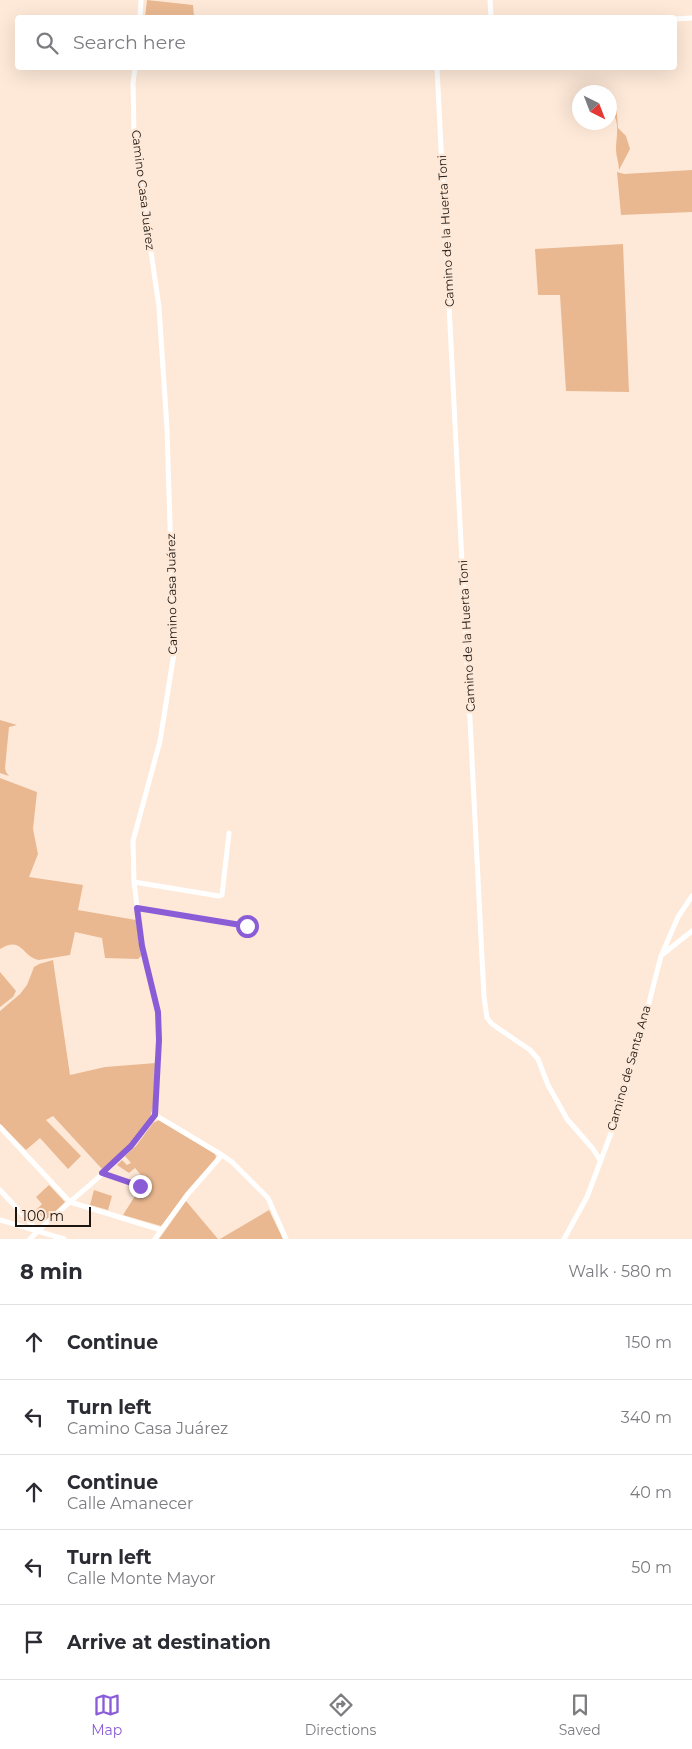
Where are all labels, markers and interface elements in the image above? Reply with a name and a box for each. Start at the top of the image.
search box [15,15,677,70]
icon: search [33,29,61,57]
text: Search here [73,31,186,54]
north arrow [572,85,617,130]
street label: Camino Casa Juárez [129,129,158,251]
street label: Camino de la Huerta Toni [434,155,457,307]
street label: Camino Casa Juárez [163,533,180,655]
street label: Camino de la Huerta Toni [455,560,478,712]
route start [236,915,259,938]
street label: Camino de Santa Ana [603,1003,654,1132]
route end [129,1175,152,1198]
scale bar [15,1204,91,1227]
text: 100 m [22,1207,64,1225]
text: 8 min [20,1259,83,1284]
text: Walk · 580 m [568,1262,672,1281]
icon: ahead [20,1328,48,1356]
text: Continue [67,1331,158,1354]
text: 150 m [625,1333,672,1352]
text: Turn left [67,1396,152,1419]
icon: left [20,1403,48,1431]
text: 340 m [621,1408,672,1427]
text: Camino Casa Juárez [67,1419,228,1438]
text: Continue [67,1471,158,1494]
icon: ahead [20,1478,48,1506]
text: 40 m [630,1483,672,1502]
text: Calle Amanecer [67,1494,193,1513]
text: Turn left [67,1546,152,1569]
icon: left [20,1553,48,1581]
text: 50 m [631,1558,672,1577]
text: Calle Monte Mayor [67,1569,216,1588]
icon: arrive [20,1628,48,1656]
text: Arrive at destination [67,1631,271,1654]
tab: Map [91,1691,122,1739]
tab: Directions [305,1691,376,1739]
tab: Saved [559,1691,601,1739]

